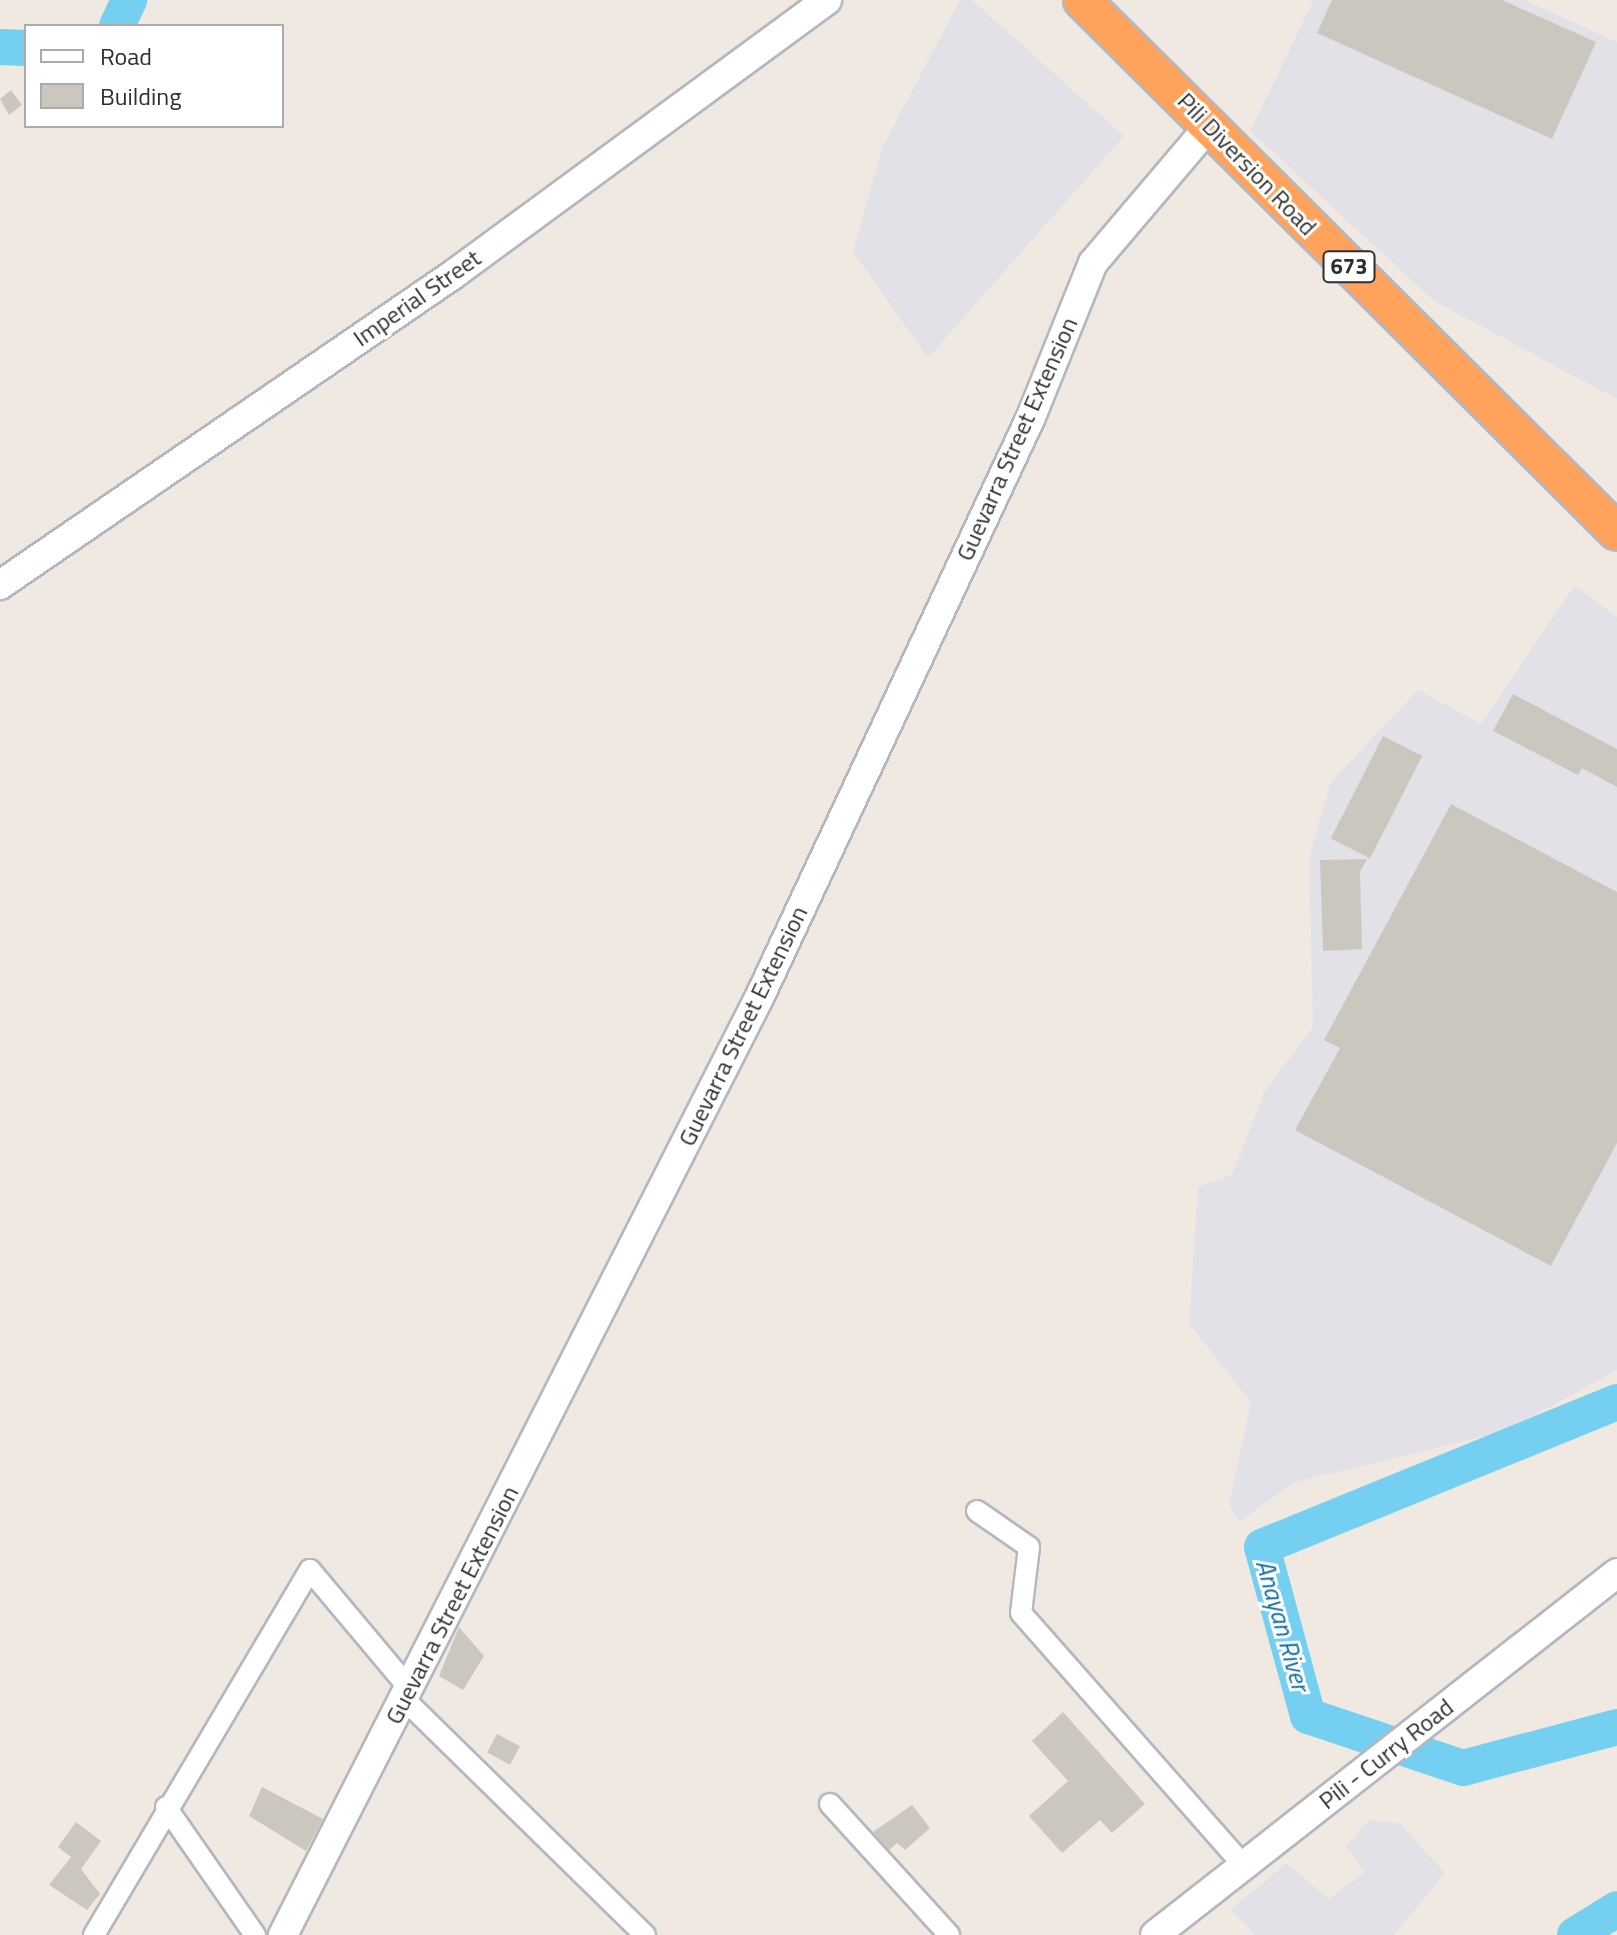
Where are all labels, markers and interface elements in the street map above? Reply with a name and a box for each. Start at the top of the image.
legend [24,24,284,128]
text: Road [100,38,152,74]
text: Building [100,78,182,114]
street label: Pili Diversion Road [1172,87,1322,241]
street label: Imperial Street [348,243,486,353]
road number: 673 [1321,249,1377,285]
street label: Guevarra Street Extension [950,313,1084,565]
street label: Guevarra Street Extension [672,901,814,1151]
street label: Guevarra Street Extension [379,1481,525,1729]
water label: Anayan River [1249,1556,1317,1694]
street label: Pili - Curry Road [1313,1693,1459,1815]

